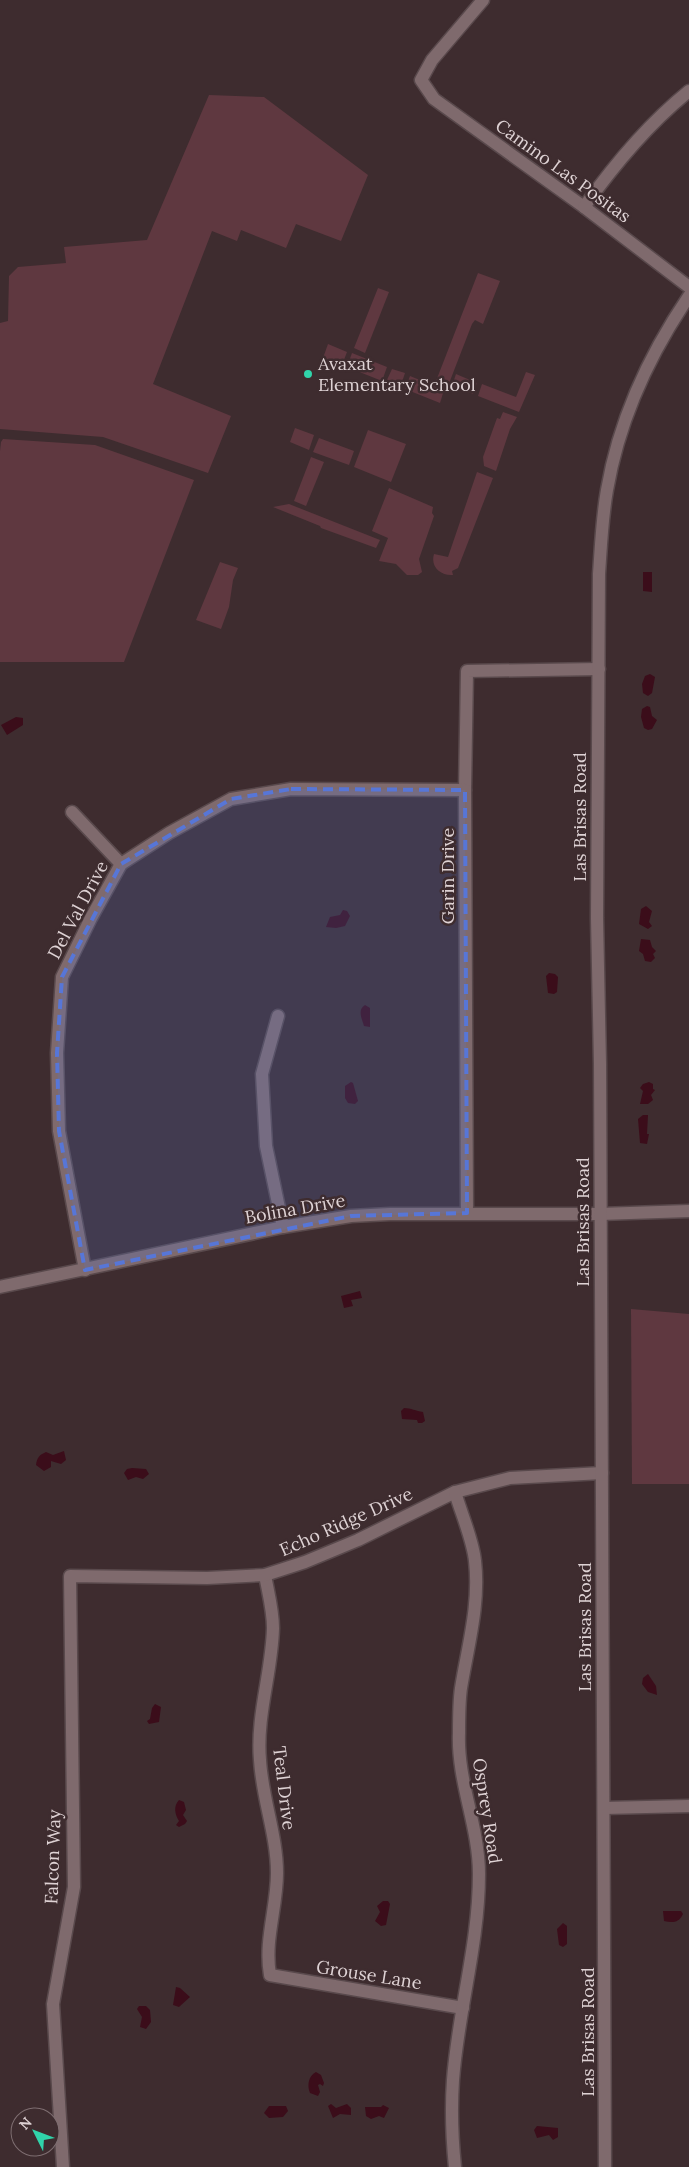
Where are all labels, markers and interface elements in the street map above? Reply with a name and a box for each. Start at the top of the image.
street label: Camino Las Positas [491,114,636,227]
place label: Avaxat Elementary School [317,352,476,396]
marker: Avaxat Elementary School [302,368,314,380]
street label: Las Brisas Road [568,752,591,882]
street label: Garin Drive [436,827,459,924]
street label: Del Val Drive [42,856,113,963]
street label: Las Brisas Road [571,1157,594,1287]
street label: Bolina Drive [243,1188,347,1229]
street label: Echo Ridge Drive [276,1482,416,1561]
street label: Las Brisas Road [573,1562,596,1692]
street label: Teal Drive [268,1745,301,1831]
street label: Osprey Road [468,1756,507,1866]
street label: Falcon Way [39,1809,66,1905]
street label: Grouse Lane [315,1955,424,1994]
street label: Las Brisas Road [576,1967,599,2097]
north arrow [10,2107,60,2157]
text: N [15,2113,36,2133]

